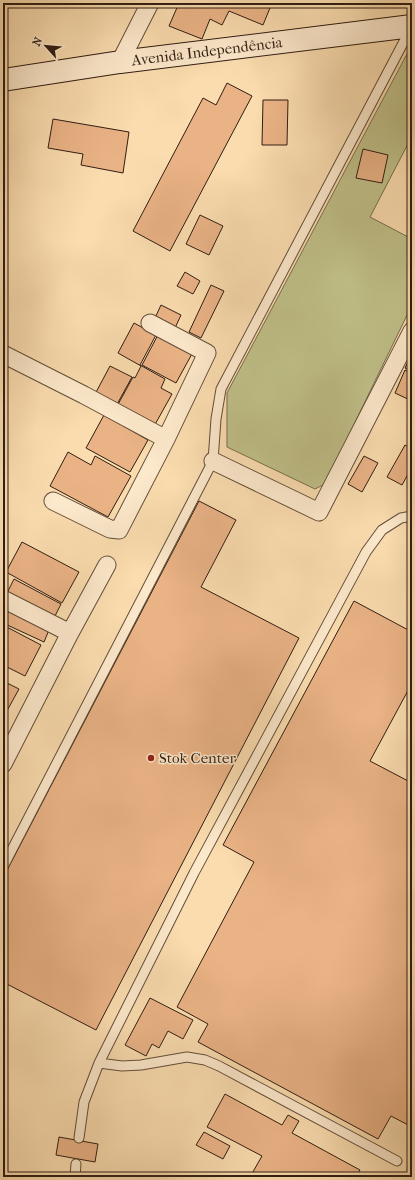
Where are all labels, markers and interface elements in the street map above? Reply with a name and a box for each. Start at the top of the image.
north arrow [26,26,66,66]
street label: Avenida Independência [129,33,285,70]
text: N [30,34,46,48]
place label: Stok Center [159,749,236,767]
marker: Stok Center [146,753,156,763]

